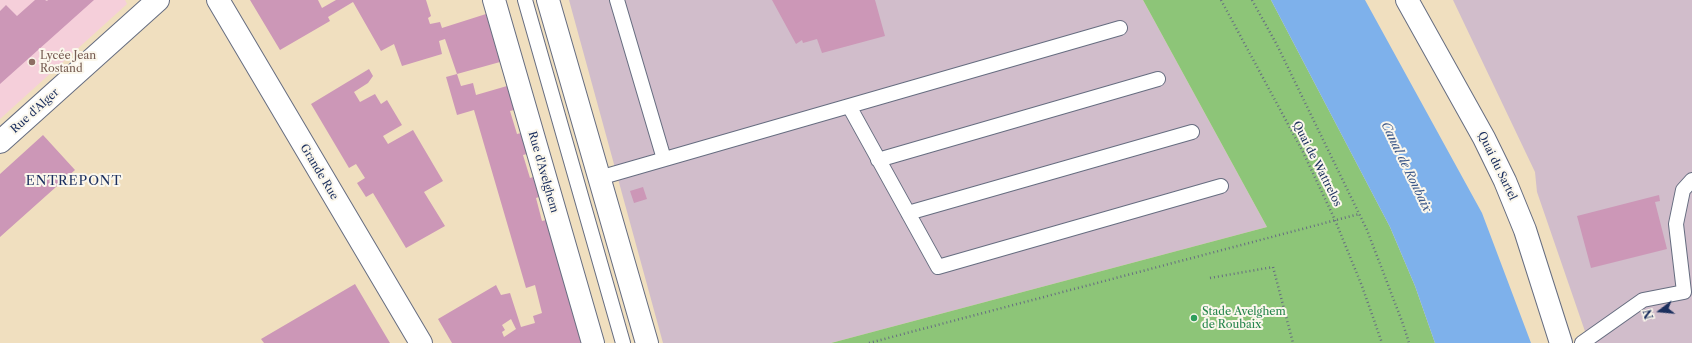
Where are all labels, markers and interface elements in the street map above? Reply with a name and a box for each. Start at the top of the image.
place label: Lycée Jean Rostand [40,49,96,75]
marker: Lycée Jean Rostand [27,57,37,67]
street label: Rue d'Alger [8,86,62,136]
street label: Quai de Wattrelos [1290,119,1344,209]
water label: Canal de Roubaix [1378,120,1434,214]
street label: Rue d'Avelghem [525,130,561,214]
street label: Quai du Sartel [1475,130,1519,202]
street label: Grande Rue [297,142,341,202]
district label: ENTREPONT [26,173,122,189]
north arrow [1640,291,1680,331]
place label: Stade Avelghem de Roubaix [1202,305,1286,331]
text: N [1640,308,1657,321]
marker: Stade Avelghem de Roubaix [1189,313,1199,323]

